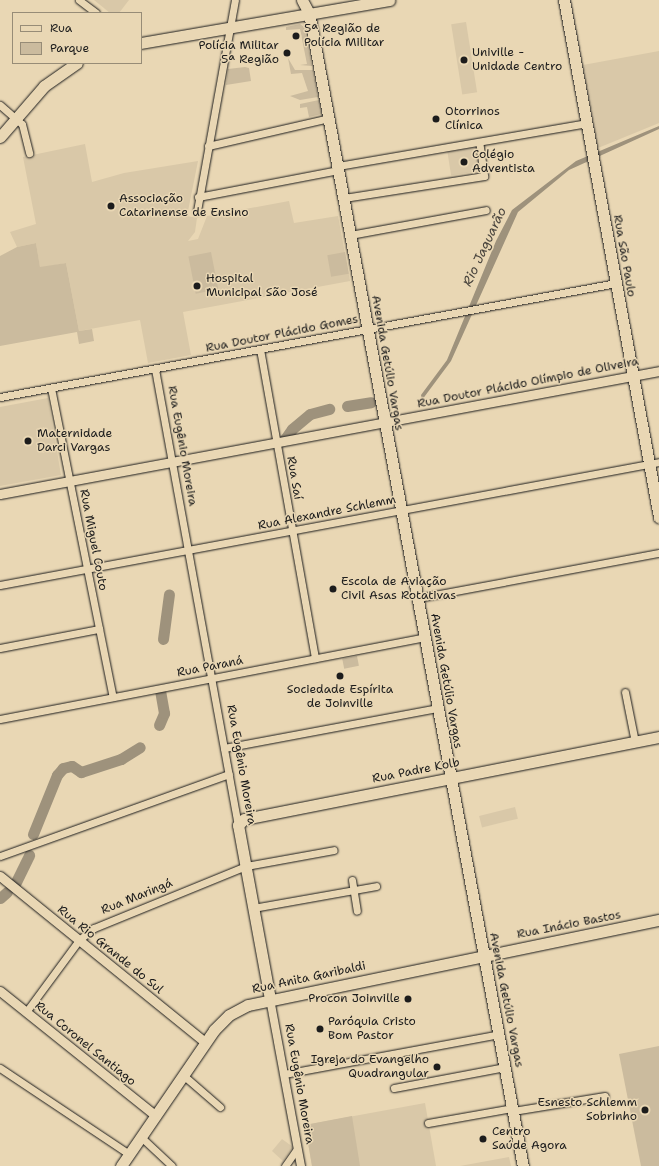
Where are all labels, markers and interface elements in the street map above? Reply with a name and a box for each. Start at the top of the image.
legend [12,12,142,64]
text: Rua [50,20,72,36]
place label: 5ª Região de Polícia Militar [304,22,385,50]
marker: 5ª Região de Polícia Militar [291,31,301,41]
place label: Polícia Militar 5ª Região [198,39,279,67]
text: Parque [50,40,89,56]
place label: Univille - Unidade Centro [472,46,562,74]
marker: Polícia Militar 5ª Região [282,48,292,58]
marker: Univille - Unidade Centro [459,55,469,65]
place label: Otorrinos Clínica [445,105,500,133]
marker: Otorrinos Clínica [430,113,442,125]
place label: Colégio Adventista [472,148,535,176]
marker: Colégio Adventista [459,157,469,167]
place label: Associação Catarinense de Ensino [119,192,248,220]
marker: Associação Catarinense de Ensino [106,201,116,211]
water label: Rio Jaguarão [460,205,510,289]
street label: Rua São Paulo [610,214,638,298]
place label: Hospital Municipal São José [206,272,318,300]
marker: Hospital Municipal São José [191,280,203,292]
street label: Avenida Getúlio Vargas [368,294,406,432]
street label: Rua Doutor Plácido Gomes [205,312,359,356]
street label: Rua Doutor Plácido Olímpio de Oliveira [416,354,640,412]
street label: Rua Eugênio Moreira [164,385,200,507]
place label: Maternidade Darci Vargas [37,427,112,455]
marker: Maternidade Darci Vargas [22,435,34,447]
street label: Rua Saí [283,455,305,501]
street label: Rua Miguel Couto [76,488,110,592]
street label: Rua Alexandre Schlemm [257,493,397,533]
place label: Escola de Aviação Civil Asas Rotativas [341,575,456,603]
marker: Escola de Aviação Civil Asas Rotativas [328,584,338,594]
street label: Avenida Getúlio Vargas [427,612,465,750]
street label: Rua Paraná [176,654,244,680]
marker: Sociedade Espírita de Joinville [335,671,345,681]
place label: Sociedade Espírita de Joinville [287,683,393,711]
street label: Rua Eugênio Moreira [223,704,259,826]
street label: Rua Padre Kolb [371,755,461,787]
street label: Rua Maringá [99,876,175,918]
street label: Rua Rio Grande do Sul [54,903,166,997]
street label: Rua Inácio Bastos [516,908,622,942]
street label: Avenida Getúlio Vargas [486,931,526,1069]
street label: Rua Anita Garibaldi [251,959,367,997]
place label: Procon Joinville [308,992,400,1006]
marker: Procon Joinville [403,994,413,1004]
street label: Rua Coronel Santiago [32,999,138,1089]
place label: Paróquia Cristo Bom Pastor [328,1015,416,1043]
street label: Rua Eugênio Moreira [281,1023,317,1145]
marker: Paróquia Cristo Bom Pastor [315,1024,325,1034]
place label: Igreja do Evangelho Quadrangular [311,1053,429,1081]
marker: Igreja do Evangelho Quadrangular [432,1062,442,1072]
place label: Esnesto Schlemm Sobrinho [538,1096,637,1124]
marker: Esnesto Schlemm Sobrinho [640,1105,650,1115]
place label: Centro Saúde Agora [492,1125,567,1153]
marker: Centro Saúde Agora [477,1133,489,1145]

